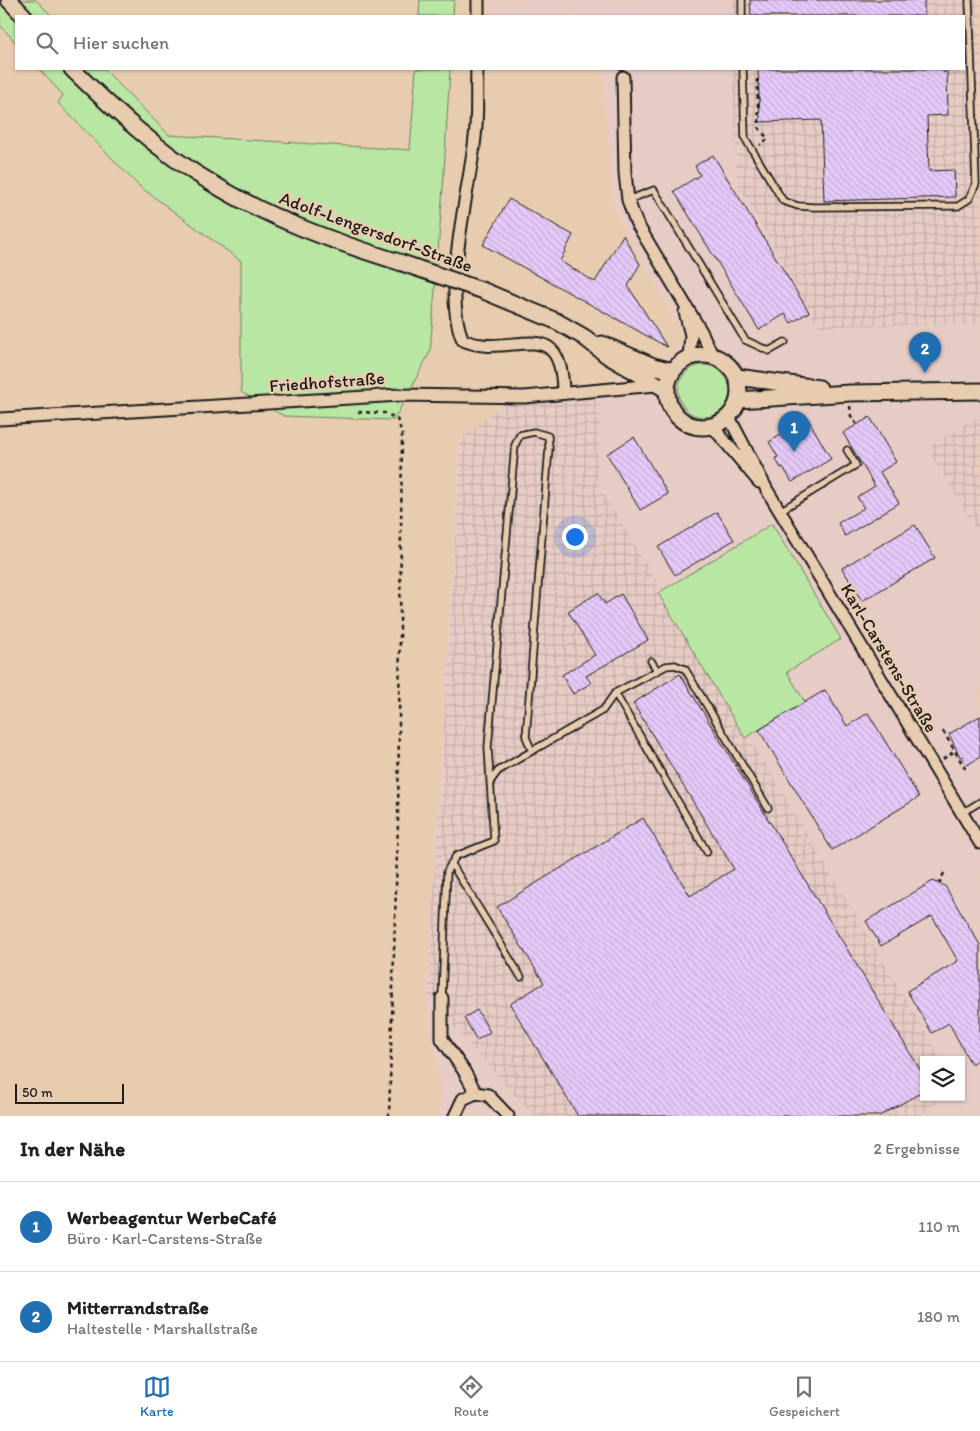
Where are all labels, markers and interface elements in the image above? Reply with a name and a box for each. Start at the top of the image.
search box [15,15,965,70]
icon: search [33,29,61,57]
text: Hier suchen [73,31,169,54]
street label: Adolf-Lengersdorf-Straße [277,187,475,277]
pin: 2 [909,332,941,373]
street label: Friedhofstraße [269,367,385,397]
pin: 1 [778,411,810,452]
your location [562,524,588,550]
street label: Karl-Carstens-Straße [836,580,942,736]
map controls [920,1056,965,1101]
button: layers [920,1056,965,1101]
scale bar [15,1081,124,1104]
text: 50 m [22,1084,53,1101]
text: In der Nähe [20,1136,125,1161]
text: 2 Ergebnisse [874,1139,960,1158]
text: Werbeagentur WerbeCafé [67,1206,277,1229]
text: 1 [32,1217,40,1236]
text: 110 m [918,1217,960,1236]
text: Büro · Karl-Carstens-Straße [67,1229,263,1248]
text: Mitterrandstraße [67,1296,209,1319]
text: 2 [32,1307,40,1326]
text: 180 m [917,1307,960,1326]
text: Haltestelle · Marshallstraße [67,1319,258,1338]
tab: Karte [140,1373,174,1420]
tab: Route [454,1373,489,1420]
tab: Gespeichert [769,1373,840,1420]

